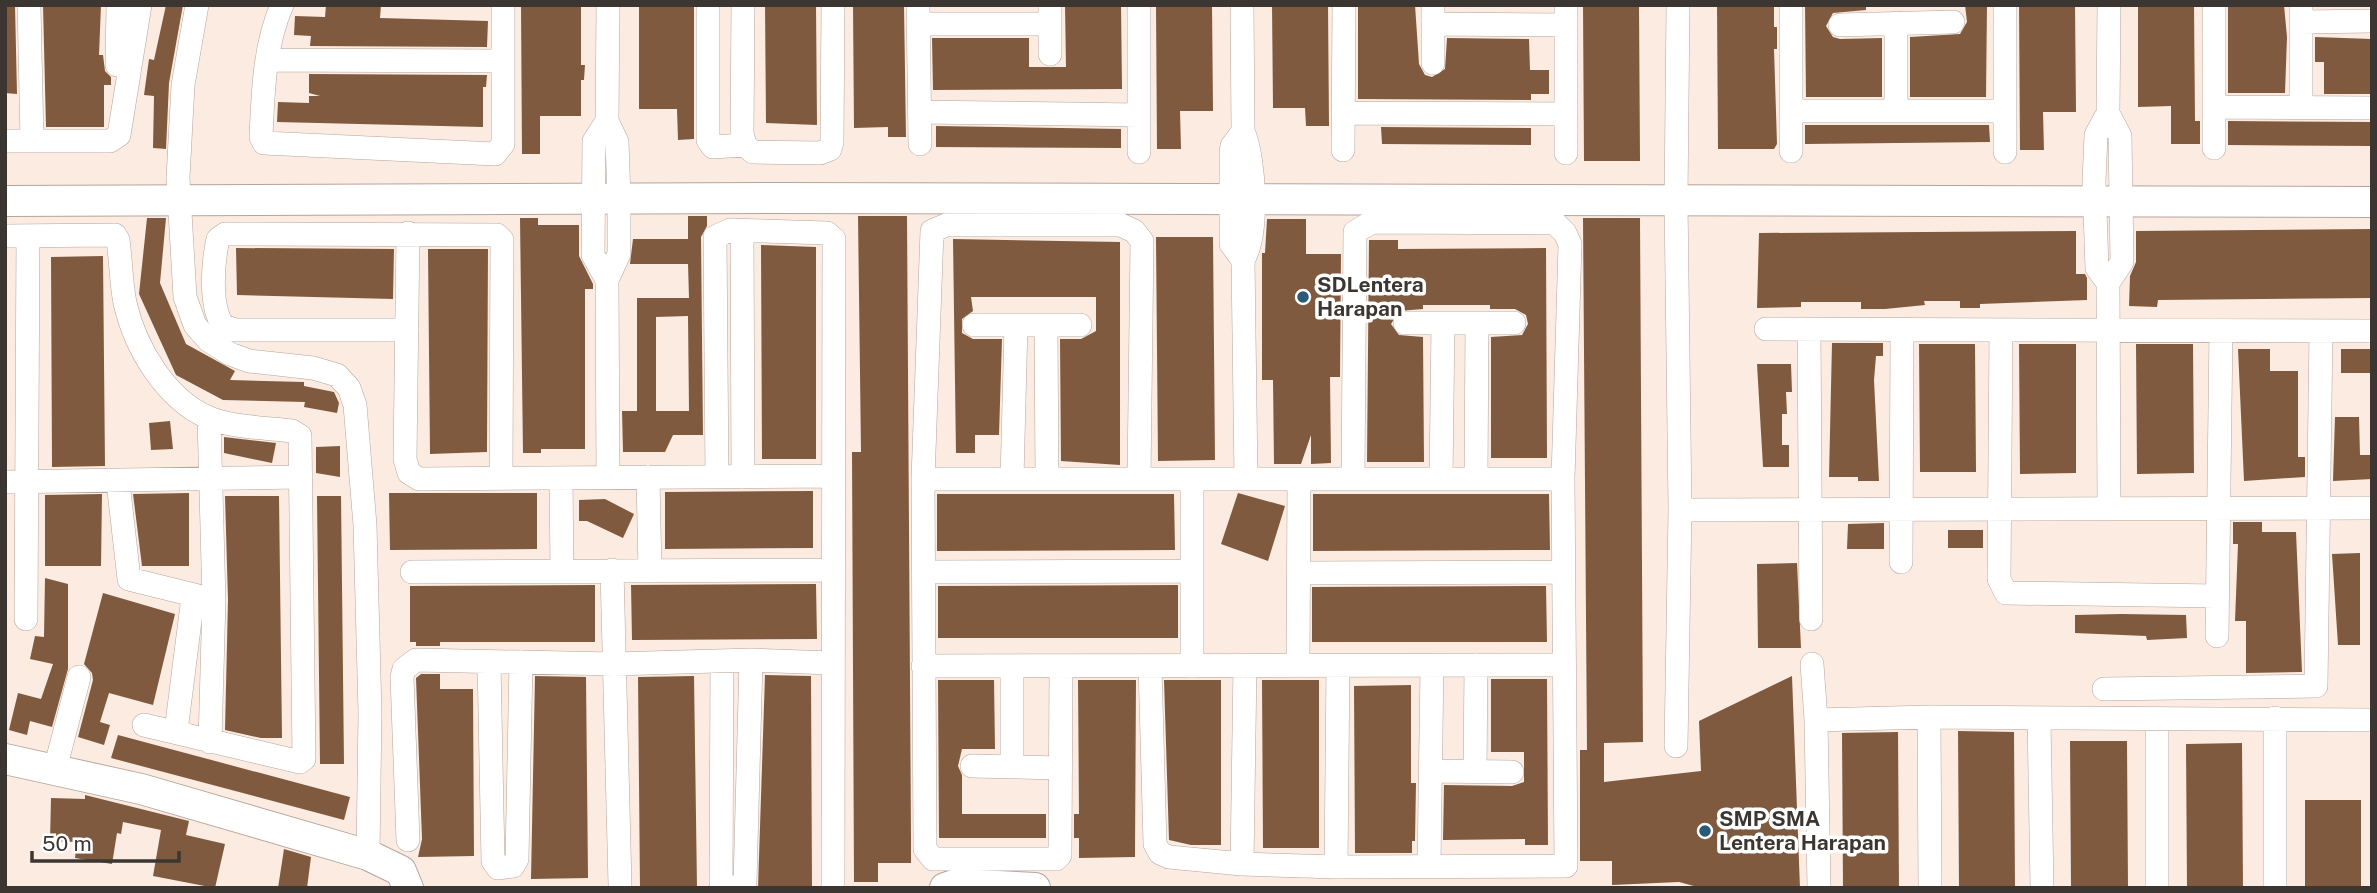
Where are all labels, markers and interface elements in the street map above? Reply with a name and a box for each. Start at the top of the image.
place label: SDLentera Harapan [1317,272,1424,321]
marker: SDLentera Harapan [1295,289,1311,305]
place label: SMP SMA Lentera Harapan [1719,806,1886,855]
scale bar [32,820,178,864]
marker: SMP SMA Lentera Harapan [1697,823,1713,839]
text: 50 m [42,831,92,856]

